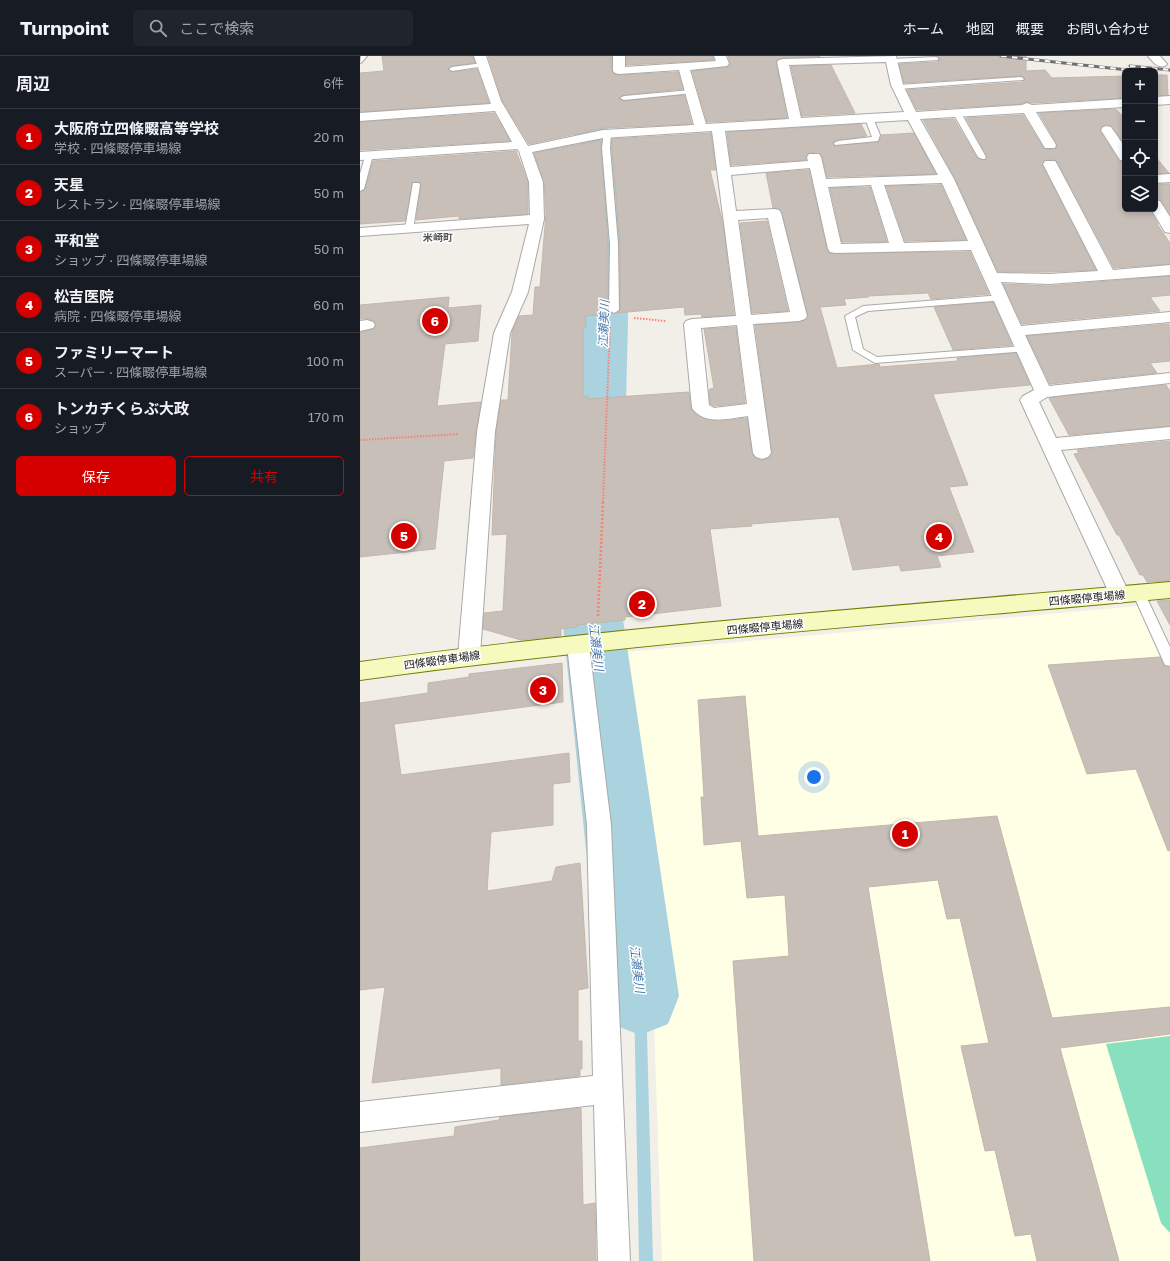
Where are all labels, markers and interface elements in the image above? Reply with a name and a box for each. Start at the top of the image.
search box [133,10,413,46]
text: Turnpoint [20,16,109,39]
icon: search [147,17,169,39]
text: ここで検索 [179,19,254,37]
text: ホーム [902,20,944,37]
text: 地図 [966,20,994,37]
text: 概要 [1016,20,1044,37]
text: お問い合わせ [1066,20,1150,37]
map controls [1122,68,1158,212]
button: + [1122,68,1158,104]
text: 周辺 [16,73,50,94]
text: 6件 [323,75,344,91]
button: − [1122,104,1158,140]
text: 大阪府立四條畷高等学校 [54,119,219,137]
text: 1 [26,129,32,145]
text: 20 m [314,129,344,145]
text: 学校 · 四條畷停車場線 [54,140,181,156]
button: locate [1122,140,1158,176]
text: 天星 [54,175,84,193]
button: layers [1122,176,1158,212]
text: 2 [25,185,33,201]
text: 50 m [314,185,344,201]
text: レストラン · 四條畷停車場線 [54,196,220,212]
text: 平和堂 [54,231,99,249]
district label: 米崎町 [423,231,453,243]
text: 3 [25,241,33,257]
text: 50 m [314,241,344,257]
text: ショップ · 四條畷停車場線 [54,252,207,268]
text: 松吉医院 [54,287,114,305]
text: 4 [25,297,33,313]
text: 60 m [313,297,344,313]
water label: 江瀬美川 [595,298,612,348]
pin: 6 [422,306,448,336]
text: 病院 · 四條畷停車場線 [54,308,181,324]
text: ファミリーマート [54,343,174,361]
text: 5 [25,353,33,369]
text: 100 m [307,353,344,369]
text: スーパー · 四條畷停車場線 [54,364,207,380]
text: トンカチくらぶ大政 [54,399,189,417]
text: 6 [25,409,33,425]
text: 170 m [308,409,344,425]
text: ショップ [54,420,106,436]
button: 保存 [16,456,176,496]
button: 共有 [184,456,344,496]
pin: 5 [391,521,417,551]
pin: 4 [926,522,952,552]
street label: 四條畷停車場線 [1048,588,1126,607]
pin: 2 [629,589,655,619]
street label: 四條畷停車場線 [726,617,804,636]
water label: 江瀬美川 [586,622,607,674]
street label: 四條畷停車場線 [403,648,481,671]
pin: 3 [530,675,556,705]
your location [804,767,824,787]
pin: 1 [892,819,918,849]
water label: 江瀬美川 [627,944,648,996]

